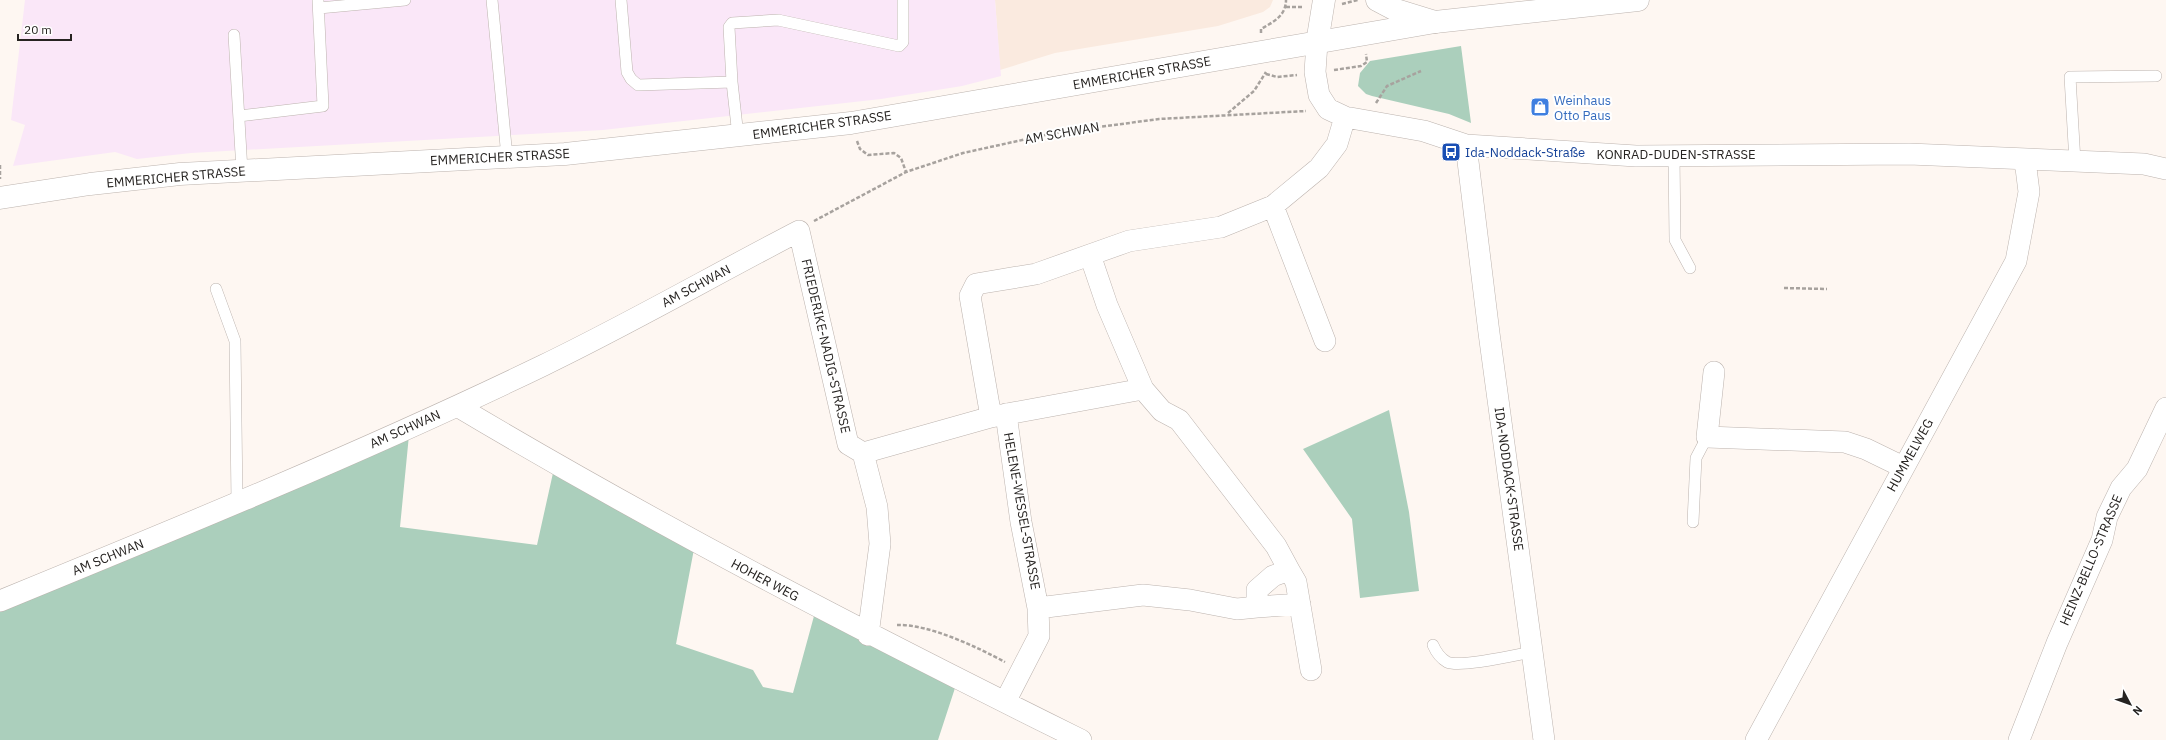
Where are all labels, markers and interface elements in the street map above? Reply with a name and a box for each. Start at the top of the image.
scale bar [18,16,71,42]
text: 20 m [24,22,52,37]
street label: EMMERICHER STRASSE [1072,52,1212,94]
place label: Weinhaus Otto Paus [1554,92,1611,124]
shop icon: Weinhaus Otto Paus [1529,96,1551,118]
street label: EMMERICHER STRASSE [751,107,893,143]
street label: AM SCHWAN [1023,118,1101,148]
bus stop icon: Ida-Noddack-Straße [1440,141,1462,163]
place label: Ida-Noddack-Straße [1465,144,1585,161]
street label: EMMERICHER STRASSE [430,145,570,169]
street label: KONRAD-DUDEN-STRASSE [1596,146,1756,163]
street label: EMMERICHER STRASSE [105,162,247,192]
street label: FRIEDERIKE-NADIG-STRASSE [798,257,854,435]
street label: AM SCHWAN [659,261,733,311]
street label: AM SCHWAN [367,406,443,452]
street label: IDA-NODDACK-STRASSE [1490,406,1528,552]
street label: HUMMELWEG [1883,415,1937,495]
street label: HELENE-WESSEL-STRASSE [1000,431,1044,591]
street label: HEINZ-BELLO-STRASSE [2056,492,2126,628]
street label: AM SCHWAN [70,535,146,579]
street label: HOHER WEG [728,555,802,605]
north arrow [2110,684,2150,724]
text: N [2130,703,2145,718]

